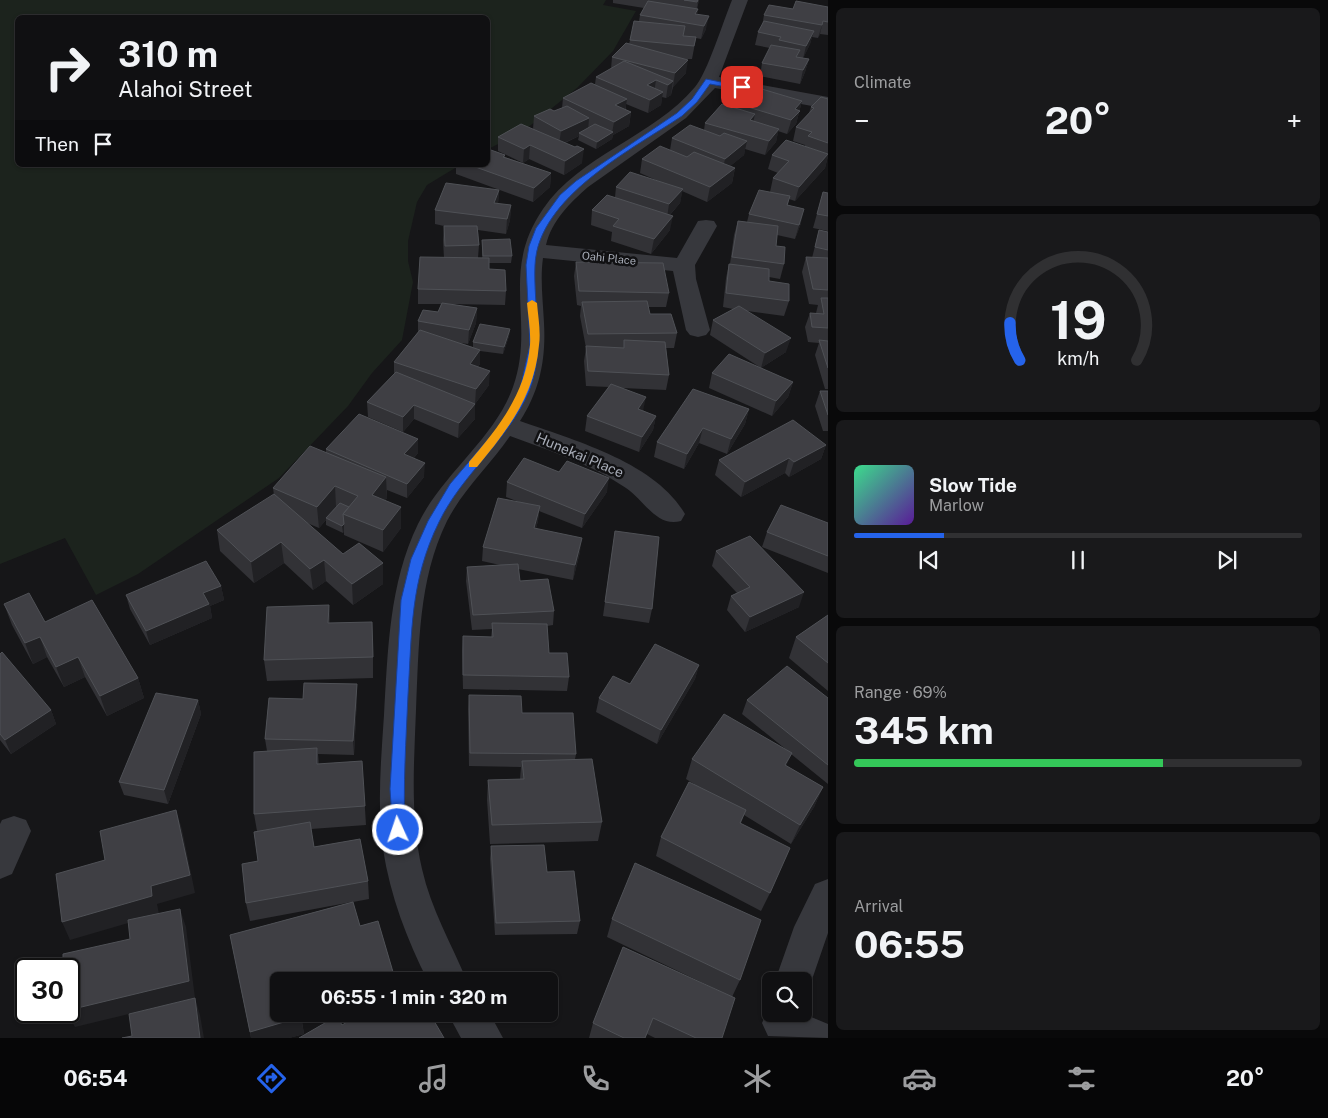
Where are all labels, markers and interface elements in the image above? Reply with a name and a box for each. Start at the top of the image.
text: 310 m [118,34,218,75]
icon: right [35,35,100,100]
pin [721,66,763,108]
icon: arrive [728,73,756,101]
text: Climate [854,73,911,92]
text: Alahoi Street [118,76,253,102]
text: 20° [1045,98,1111,143]
text: − [854,104,870,137]
text: + [1286,104,1302,137]
icon: arrive [89,130,117,158]
text: Then [35,133,79,155]
street label: Oahi Place [581,249,637,267]
text: 19 [1050,290,1106,351]
text: km/h [1057,348,1099,369]
street label: Hunekai Place [534,429,626,481]
text: Slow Tide [929,474,1017,496]
text: Marlow [929,496,984,515]
icon: previous [915,546,943,574]
icon: pause [1064,546,1092,574]
icon: next [1213,546,1241,574]
text: Range · 69% [854,683,947,702]
text: 345 km [854,708,994,753]
position arrow [371,803,423,855]
text: Arrival [854,897,903,916]
text: 06:55 [854,922,965,967]
speed limit sign: 30 [15,958,80,1023]
map controls [762,972,812,1022]
button: search [762,972,812,1022]
text: 06:55 · 1 min · 320 m [321,986,507,1008]
icon: directions [254,1061,289,1096]
icon: music [416,1061,451,1096]
icon: phone [578,1061,613,1096]
icon: climate [740,1061,775,1096]
icon: car [902,1061,937,1096]
icon: filters [1064,1061,1099,1096]
text: 06:54 [63,1065,127,1091]
text: 20° [1226,1065,1264,1091]

